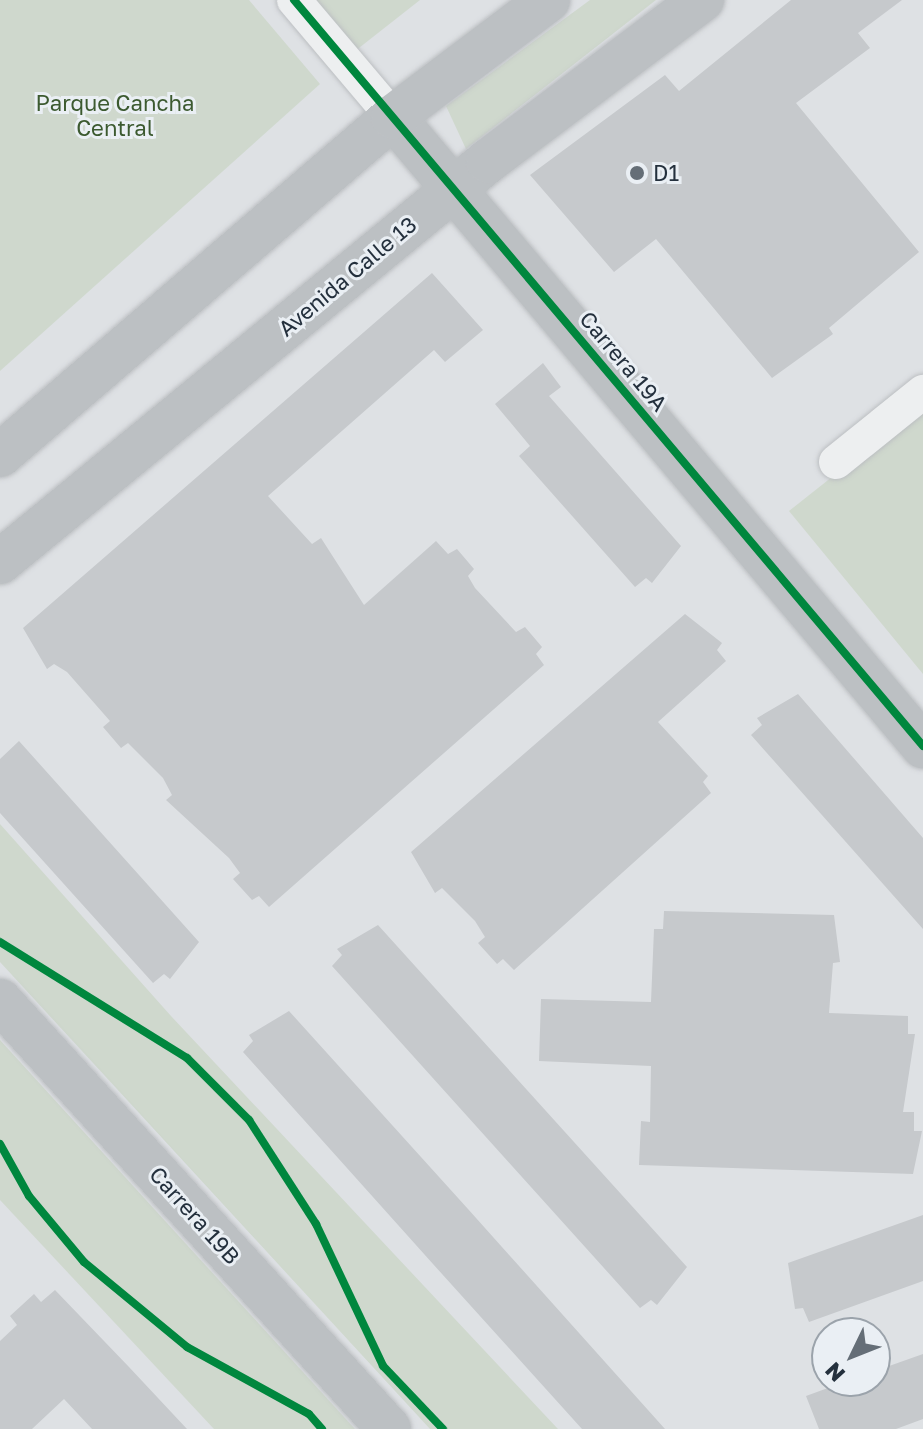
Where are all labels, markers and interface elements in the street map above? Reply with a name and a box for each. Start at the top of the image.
park label: Parque Cancha Central [36,89,194,140]
place label: D1 [653,160,679,186]
marker: D1 [628,164,646,182]
street label: Avenida Calle 13 [273,211,421,341]
street label: Carrera 19A [575,306,673,416]
street label: Carrera 19B [144,1161,246,1269]
north arrow [811,1317,891,1397]
text: N [819,1357,850,1388]

